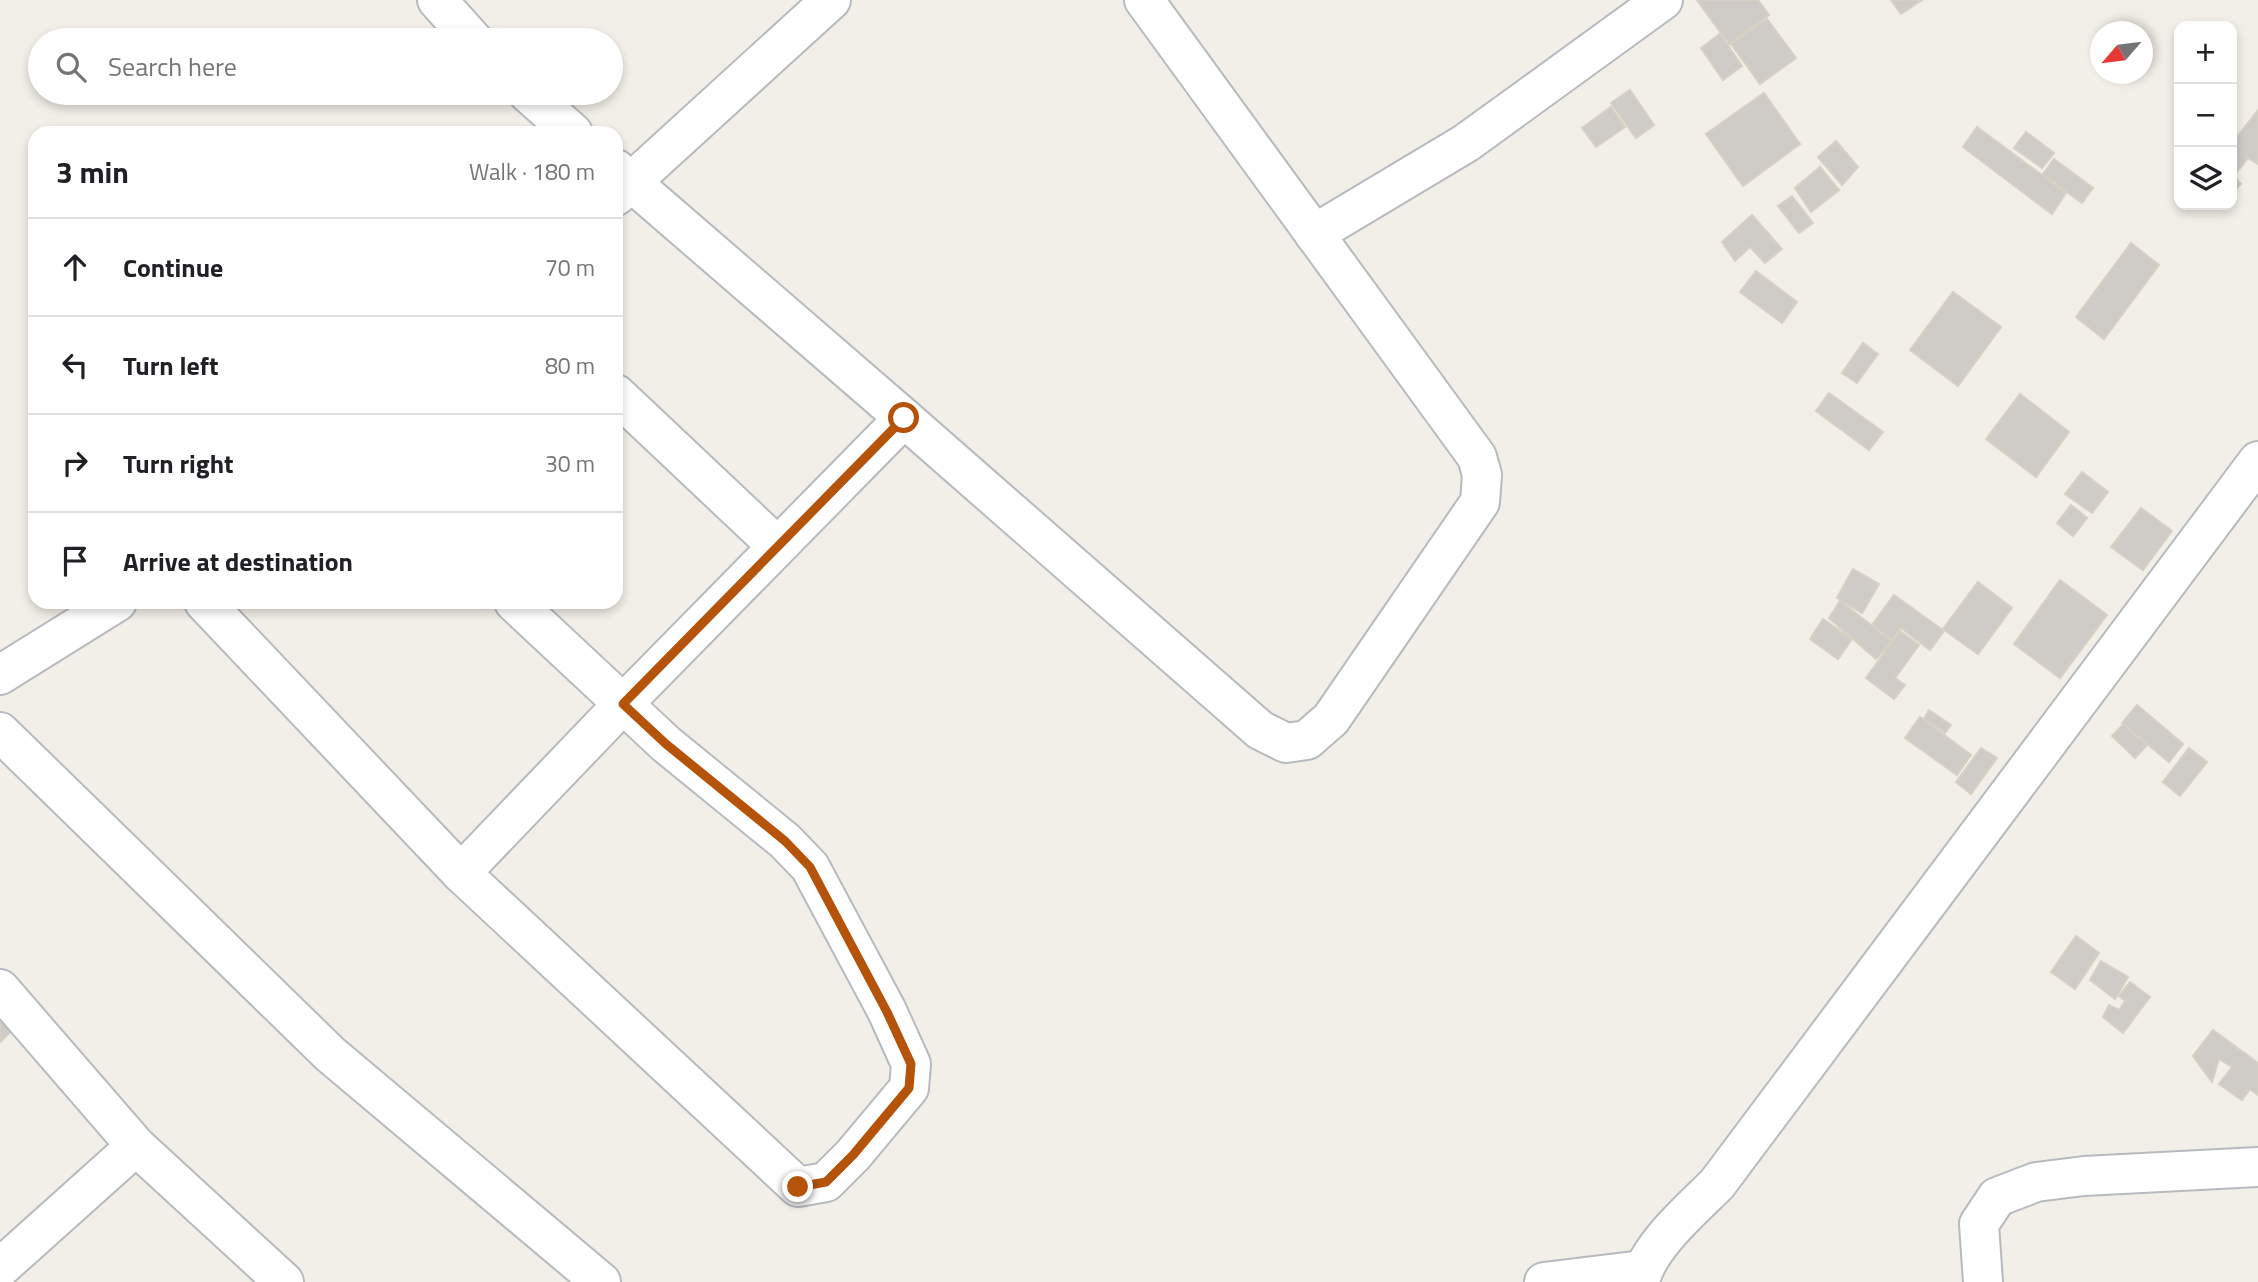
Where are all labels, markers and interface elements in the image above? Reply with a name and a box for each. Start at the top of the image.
north arrow [2090,21,2153,84]
map controls [2174,21,2237,210]
button: + [2174,21,2237,84]
search box [28,28,623,105]
text: Search here [108,47,237,86]
icon: search [52,48,90,86]
button: − [2174,84,2237,147]
button: layers [2174,147,2237,210]
text: 3 min [56,149,129,195]
text: Walk · 180 m [469,154,595,189]
icon: ahead [56,248,94,286]
text: Continue [123,248,223,287]
text: 70 m [545,250,595,285]
icon: left [56,346,94,384]
text: Turn left [123,346,218,385]
text: 80 m [545,348,595,383]
route start [888,402,919,433]
icon: right [56,444,94,482]
text: Turn right [123,444,234,483]
text: 30 m [545,446,595,481]
icon: arrive [56,542,94,580]
text: Arrive at destination [123,542,353,581]
route end [782,1171,813,1202]

